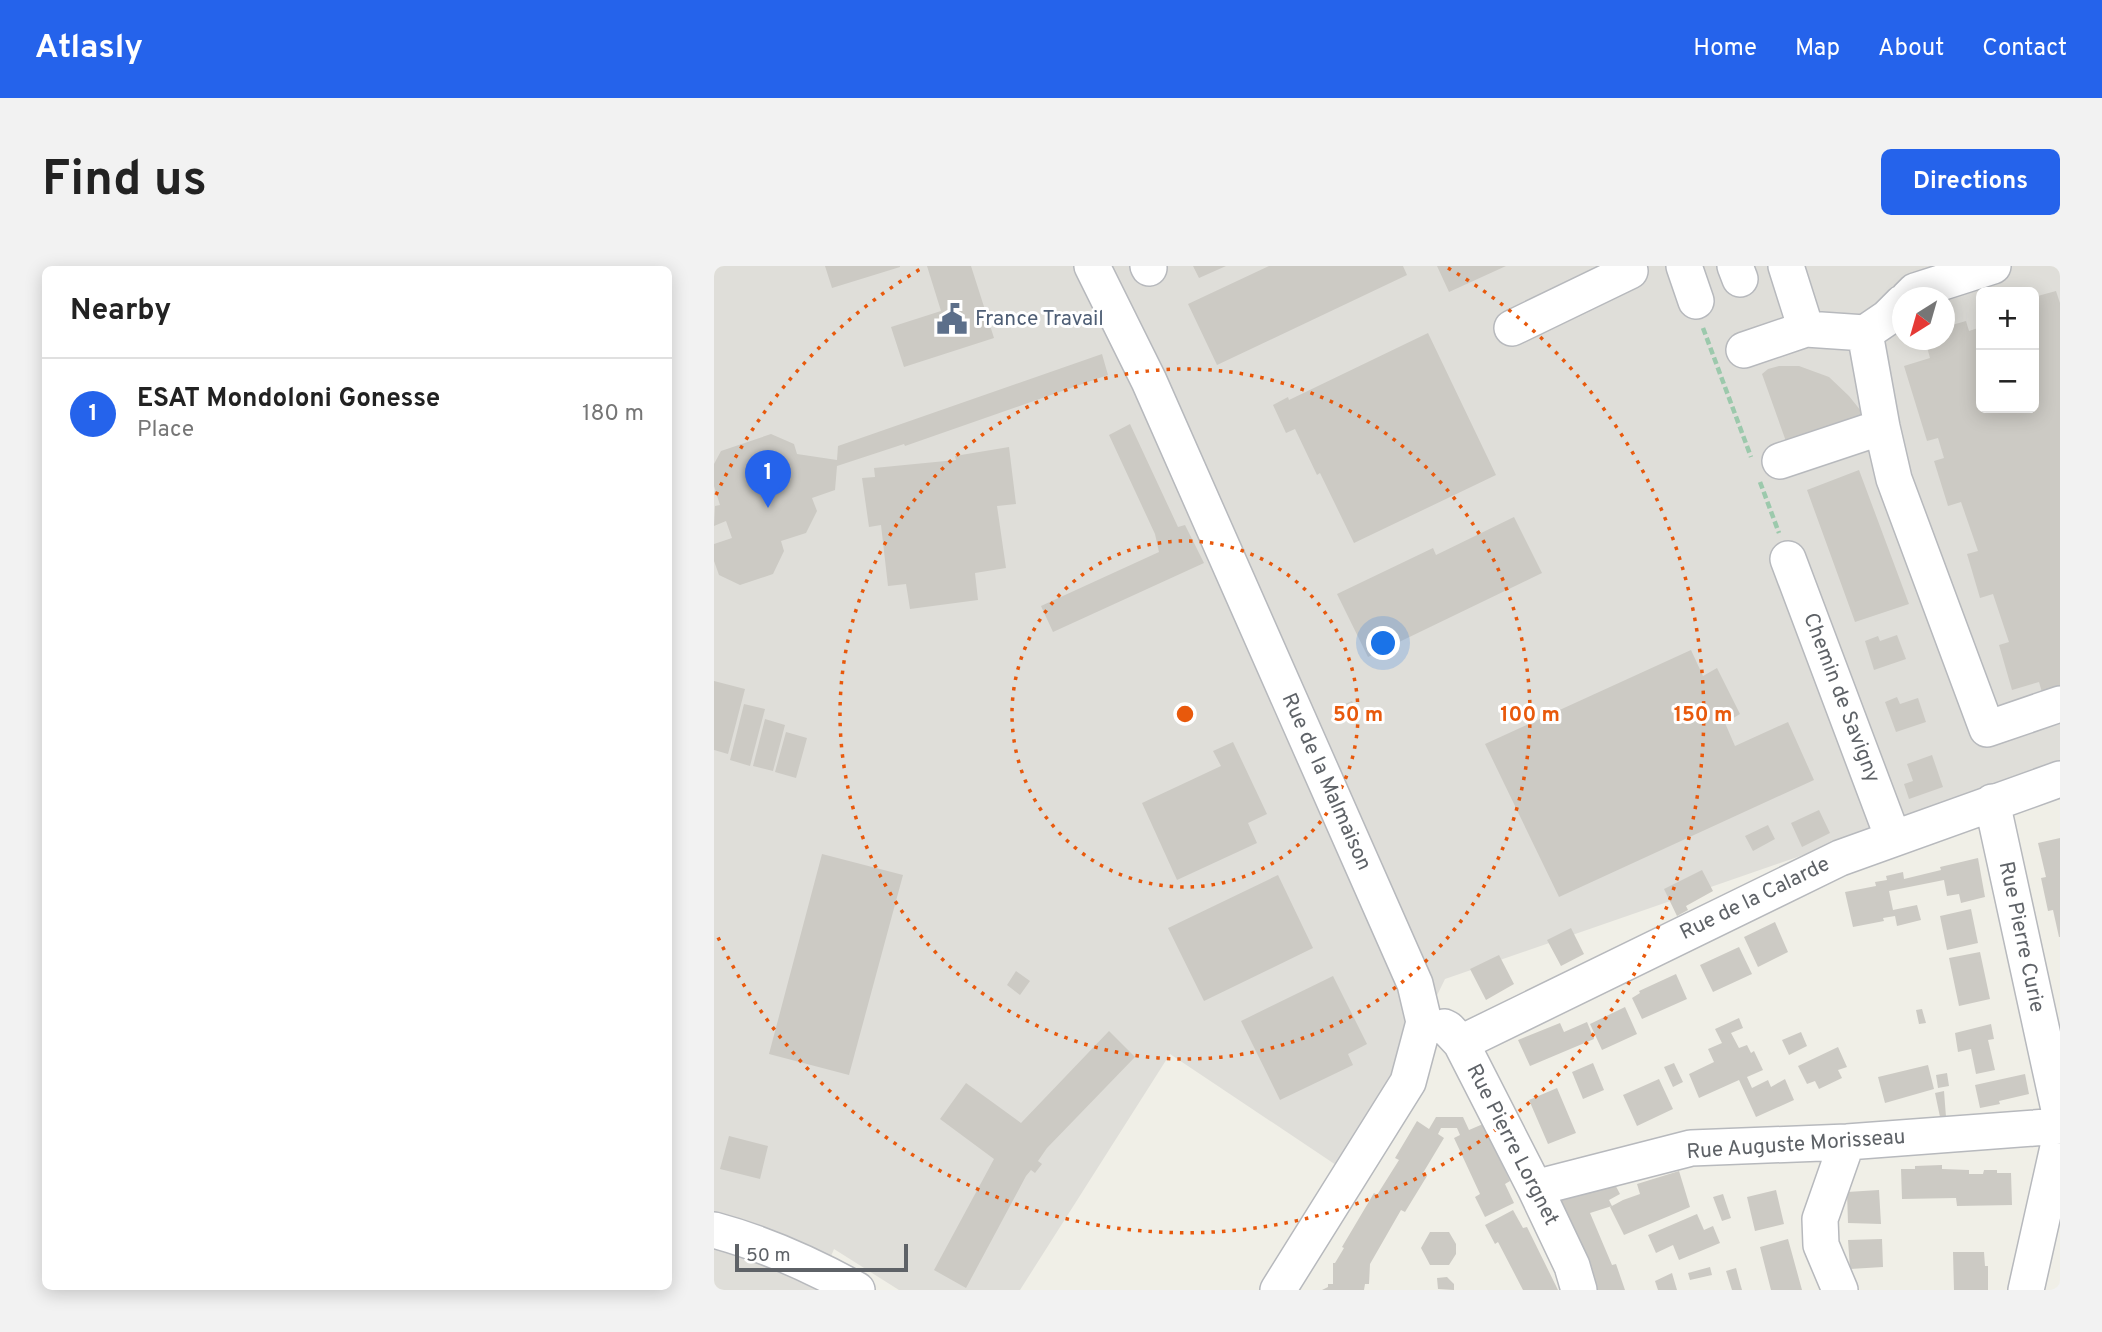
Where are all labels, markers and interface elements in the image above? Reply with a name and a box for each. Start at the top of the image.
text: Atlasly [35,28,143,70]
text: Home [1693,34,1757,64]
text: Map [1795,34,1840,64]
text: About [1878,34,1944,64]
text: Contact [1982,34,2067,64]
button: Directions [1881,149,2060,215]
text: Find us [42,151,207,213]
north arrow [1892,287,1955,350]
map controls [1976,287,2039,413]
button: + [1976,287,2039,350]
text: Nearby [70,293,171,330]
public building icon: France Travail [935,302,969,336]
place label: France Travail [975,306,1104,333]
button: − [1976,350,2039,413]
text: ESAT Mondoloni Gonesse [137,383,440,416]
text: 1 [88,400,98,429]
text: 180 m [582,400,644,429]
text: Place [137,416,194,445]
pin: 1 [745,450,791,508]
street label: Chemin de Savigny [1796,609,1886,787]
your location [1366,626,1400,660]
street label: Rue de la Malmaison [1275,689,1377,875]
centre of rings [1173,702,1197,726]
text: 50 m [1333,702,1383,729]
text: 100 m [1500,702,1560,729]
text: 150 m [1674,702,1732,729]
street label: Rue de la Calarde [1676,851,1834,947]
street label: Rue Pierre Curie [1992,859,2050,1015]
street label: Rue Pierre Lorgnet [1460,1060,1564,1230]
street label: Rue Auguste Morisseau [1686,1124,1906,1166]
scale bar [735,1241,908,1273]
text: 50 m [746,1244,791,1268]

